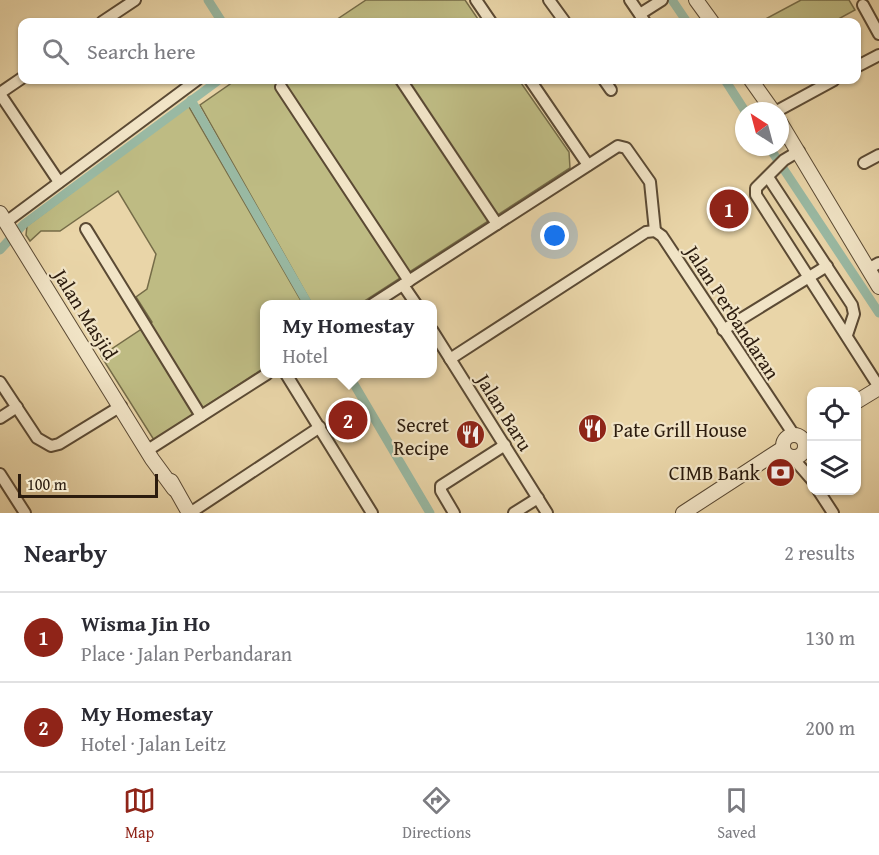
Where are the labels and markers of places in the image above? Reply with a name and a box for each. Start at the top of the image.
pin: 1 [710,186,748,232]
pin: 2 [328,398,368,442]
place label: Secret Recipe [393,410,449,462]
restaurant icon: Pate Grill House [576,413,608,445]
place label: Pate Grill House [613,415,747,444]
restaurant icon: Secret Recipe [454,419,486,451]
bank icon: CIMB Bank [765,456,797,488]
place label: CIMB Bank [669,458,761,487]

